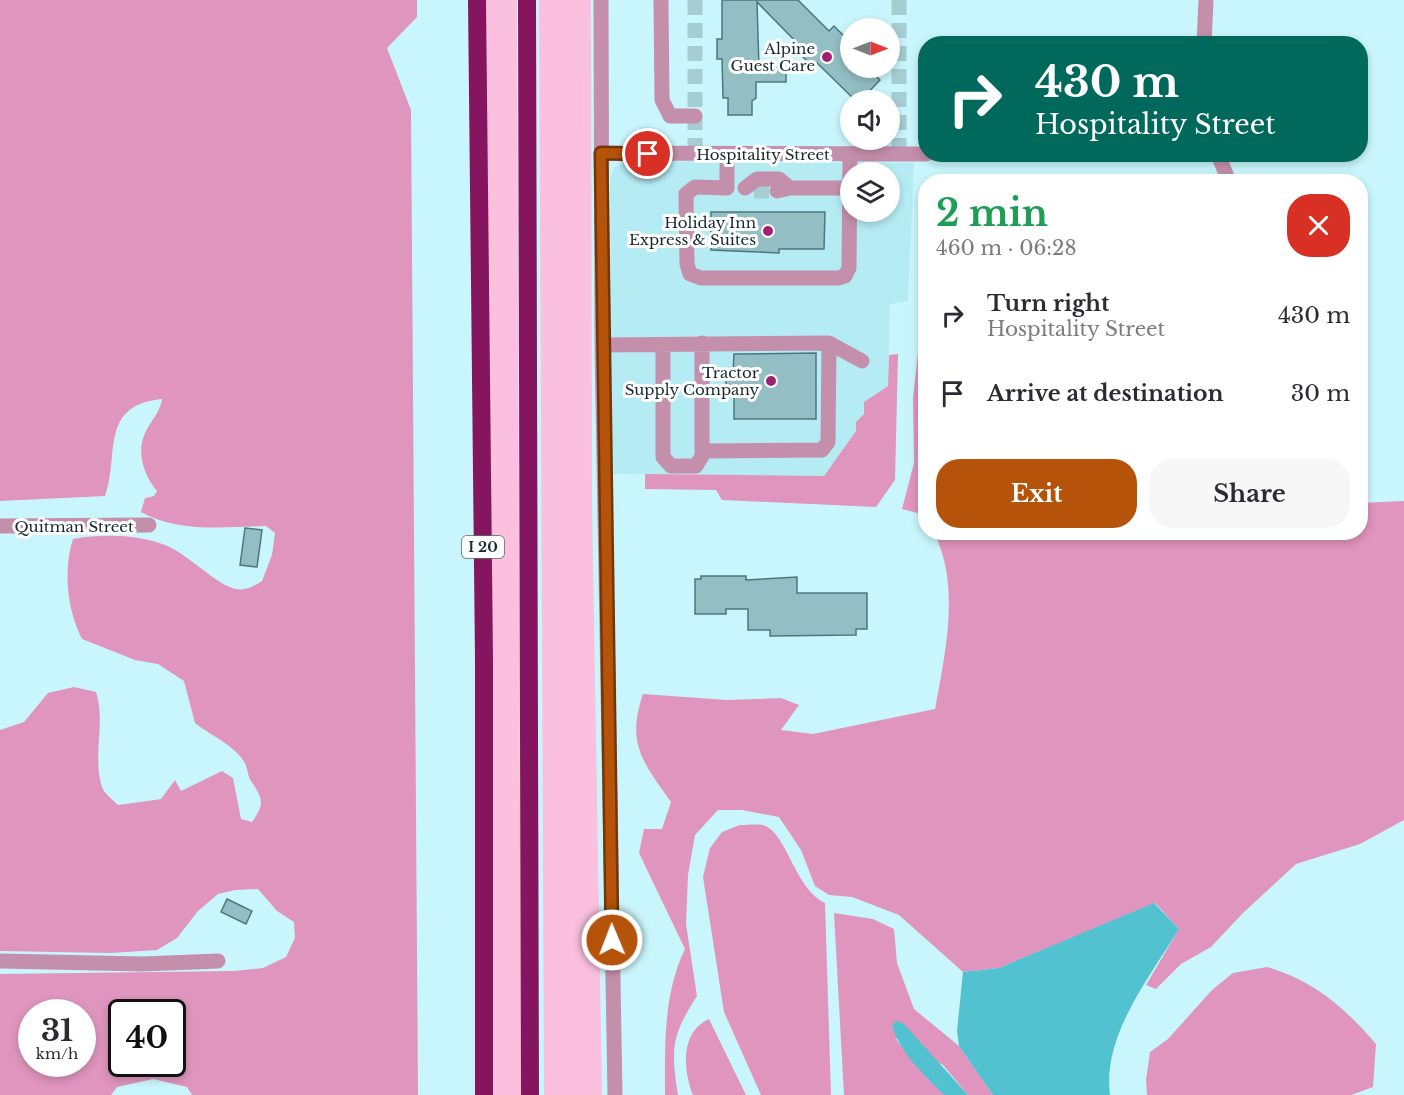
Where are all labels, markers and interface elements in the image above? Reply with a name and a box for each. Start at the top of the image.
north arrow [840,18,900,78]
map controls [840,18,900,222]
place label: Alpine Guest Care [731,39,815,75]
marker: Alpine Guest Care [820,50,834,64]
text: 430 m [1035,56,1179,108]
icon: right [936,60,1014,138]
button: sound [840,90,900,150]
text: Hospitality Street [1035,108,1275,141]
pin [622,128,673,179]
icon: arrive [631,137,664,170]
street label: Hospitality Street [696,145,830,164]
button: layers [840,162,900,222]
text: 2 min [936,191,1048,236]
button: close [1287,194,1350,257]
place label: Holiday Inn Express & Suites [629,213,756,249]
marker: Holiday Inn Express & Suites [761,224,775,238]
text: 460 m · 06:28 [936,236,1077,260]
text: Turn right [987,290,1109,317]
icon: right [936,299,969,332]
text: 430 m [1278,302,1350,329]
text: Hospitality Street [987,317,1165,341]
place label: Tractor Supply Company [625,363,760,399]
marker: Tractor Supply Company [764,374,778,388]
icon: arrive [936,377,969,410]
text: Arrive at destination [987,380,1224,407]
text: 30 m [1291,380,1350,407]
button: Exit [936,459,1137,528]
button: Share [1149,459,1350,528]
street label: Quitman Street [14,517,134,536]
road number: I 20 [462,536,504,558]
position arrow [580,908,644,972]
speed limit sign: 40 [108,999,186,1077]
text: 31 [41,1012,73,1049]
text: km/h [36,1044,78,1063]

